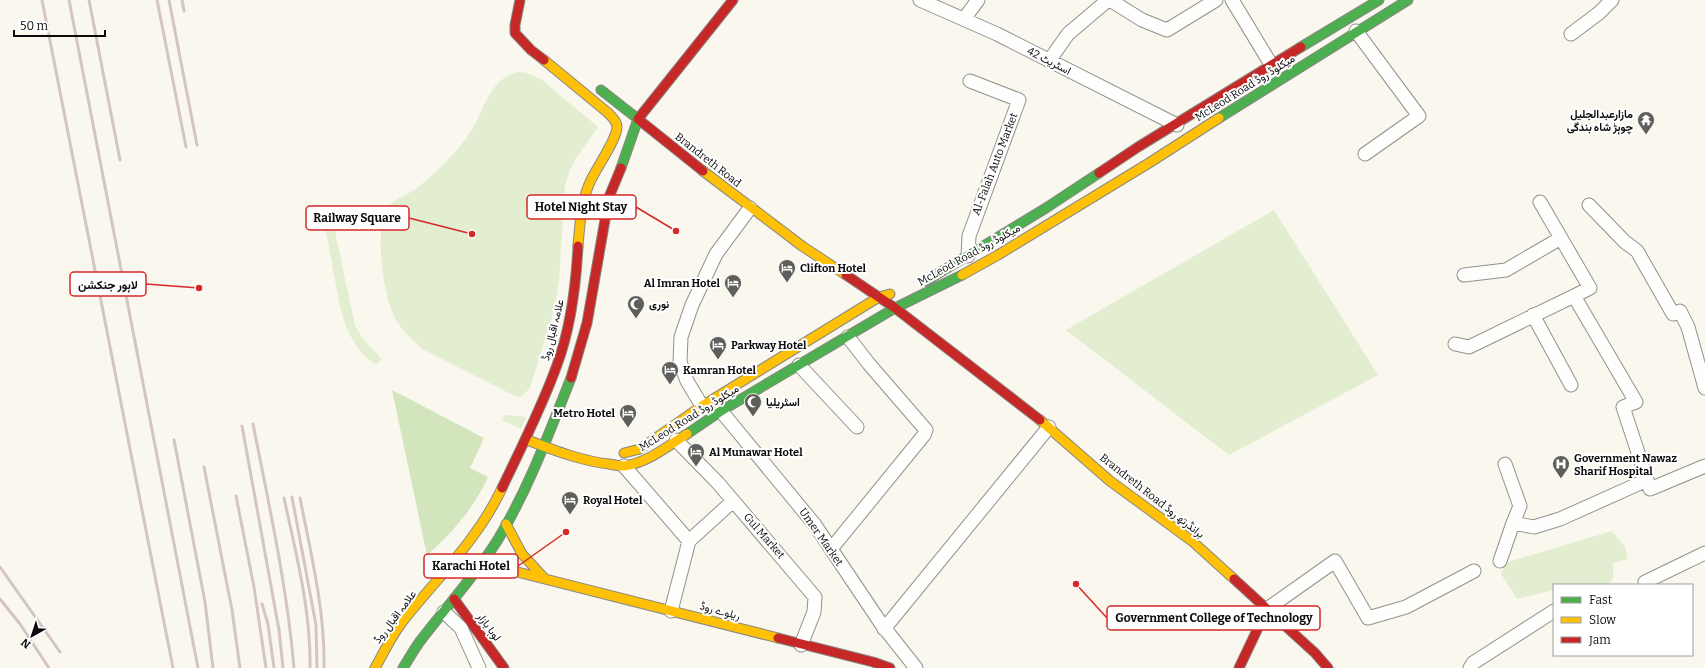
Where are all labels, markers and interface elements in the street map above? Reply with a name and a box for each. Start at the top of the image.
scale bar [14,12,105,38]
text: 50 m [20,19,49,33]
street label: اسٹریٹ 42 [1025,44,1073,78]
street label: McLeod Road میکلوڈ روڈ [1193,52,1297,124]
place label: مازارعبدالجلیل چوہڑ شاہ بندگی [1567,108,1634,135]
temple icon: مازارعبدالجلیل چوہڑ شاہ بندگی [1636,110,1656,135]
street label: Al-Falah Auto Market [969,111,1021,217]
street label: Brandreth Road [672,130,744,190]
callout: Hotel Night Stay [527,195,636,219]
text: Hotel Night Stay [535,200,628,214]
callout: Railway Square [306,206,409,230]
text: Railway Square [313,211,401,225]
street label: McLeod Road میکلوڈ روڈ [915,221,1023,289]
hotel icon: Clifton Hotel [777,258,797,283]
place label: Clifton Hotel [800,262,867,275]
callout: لاہور جنکشن [70,272,146,296]
hotel icon: Al Imran Hotel [723,273,743,298]
place label: Al Imran Hotel [644,277,721,290]
text: لاہور جنکشن [78,278,138,293]
mosque icon: نوری [626,294,646,319]
street label: علامہ اقبال روڈ [539,298,567,362]
place label: نوری [649,298,669,311]
hotel icon: Parkway Hotel [708,335,728,360]
place label: Parkway Hotel [731,339,807,352]
hotel icon: Kamran Hotel [660,360,680,385]
place label: Kamran Hotel [683,364,756,377]
street label: McLeod Road میکلوڈ روڈ [637,382,741,454]
mosque icon: اسٹریلیا [743,392,763,417]
place label: اسٹریلیا [766,396,800,409]
hotel icon: Metro Hotel [618,403,638,428]
place label: Metro Hotel [553,407,616,420]
hotel icon: Al Munawar Hotel [686,442,706,467]
place label: Al Munawar Hotel [709,446,803,459]
street label: Brandreth Road برانڈرتھ روڈ [1097,451,1207,541]
place label: Government Nawaz Sharif Hospital [1574,452,1677,478]
hospital icon: Government Nawaz Sharif Hospital [1551,454,1571,479]
hotel icon: Royal Hotel [560,490,580,515]
place label: Royal Hotel [583,494,643,507]
street label: Umer Market [796,505,846,569]
street label: Gul Market [741,510,787,562]
callout: Karachi Hotel [424,554,518,578]
text: Karachi Hotel [432,559,510,573]
legend [1553,584,1693,656]
street label: علامہ اقبال روڈ [371,588,419,646]
text: Fast [1589,593,1613,607]
street label: ریلوے روڈ [698,599,742,623]
callout: Government College of Technology [1107,606,1320,630]
street label: لوہا بازار [473,610,504,644]
text: Government College of Technology [1115,611,1313,625]
text: Slow [1589,613,1616,627]
north arrow [12,616,52,656]
text: Jam [1588,633,1611,647]
text: N [18,635,33,651]

